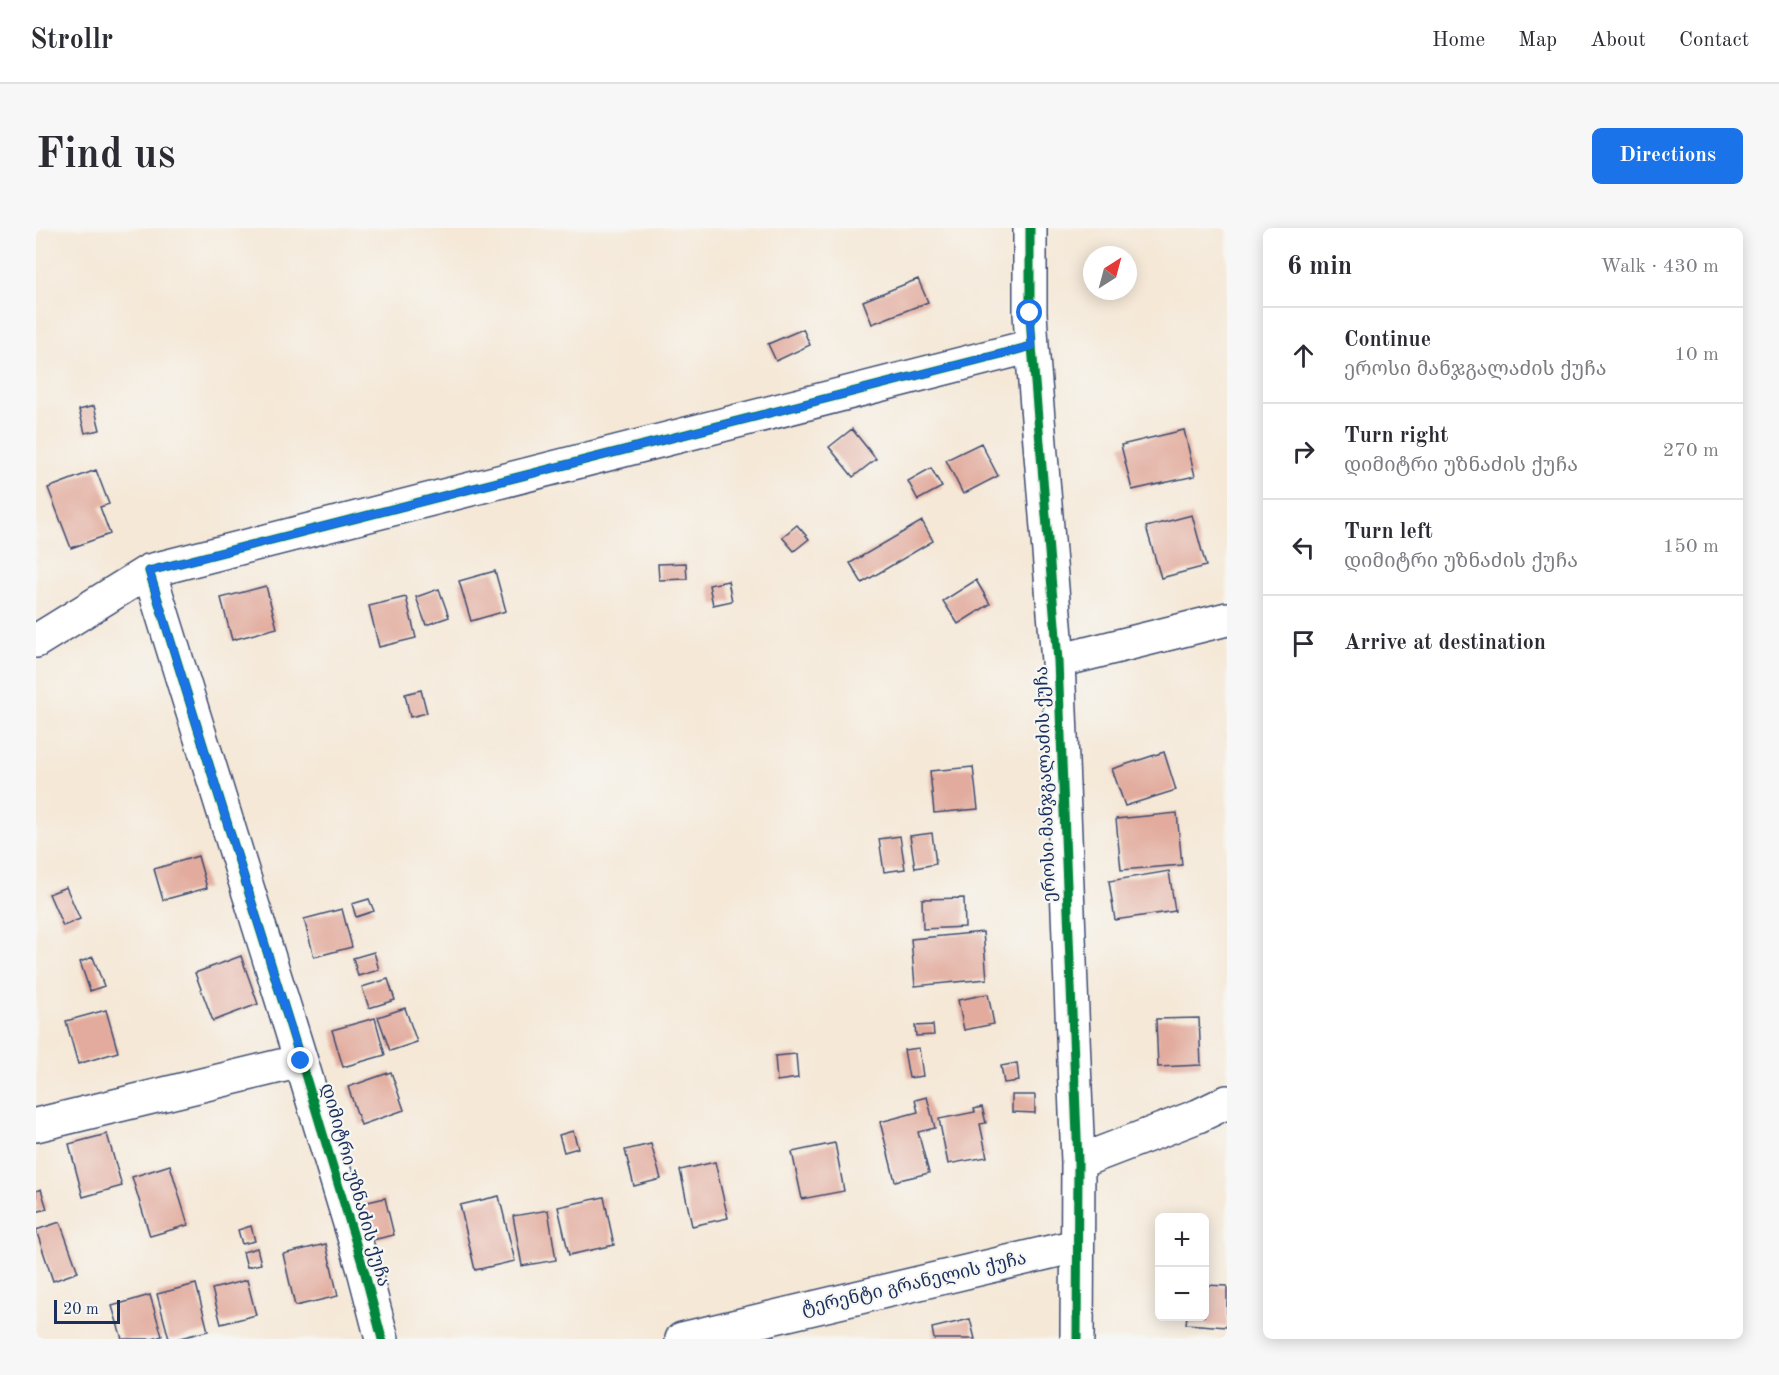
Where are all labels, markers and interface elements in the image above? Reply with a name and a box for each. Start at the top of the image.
text: Strollr [30,27,113,55]
text: Home [1432,30,1485,51]
text: Map [1518,30,1557,51]
text: About [1590,30,1646,51]
text: Contact [1679,30,1749,51]
button: Directions [1592,128,1743,184]
text: Find us [36,135,175,177]
north arrow [1083,246,1137,300]
text: 6 min [1287,254,1352,280]
text: Walk · 430 m [1600,257,1719,277]
route start [1016,299,1042,325]
text: Continue [1344,329,1431,351]
icon: ahead [1287,339,1320,372]
text: 10 m [1674,345,1719,365]
text: ეროსი მანჯგალაძის ქუჩა [1344,360,1607,380]
text: Turn right [1344,425,1448,447]
icon: right [1287,435,1320,468]
text: 270 m [1663,441,1719,461]
text: დიმიტრი უზნაძის ქუჩა [1344,456,1578,476]
text: Turn left [1344,521,1433,543]
icon: left [1287,531,1320,564]
text: 150 m [1663,537,1719,557]
text: დიმიტრი უზნაძის ქუჩა [1344,552,1578,572]
icon: arrive [1287,627,1320,660]
text: Arrive at destination [1344,632,1546,654]
street label: ეროსი მანჯგალაძის ქუჩა [1032,666,1060,902]
route end [287,1047,313,1073]
street label: დიმიტრი უზნაძის ქუჩა [316,1081,394,1289]
map controls [1155,1213,1209,1321]
button: + [1155,1213,1209,1267]
street label: ტერენტი გრანელის ქუჩა [800,1248,1028,1320]
button: − [1155,1267,1209,1321]
scale bar [54,1297,120,1324]
text: 20 m [63,1302,99,1318]

